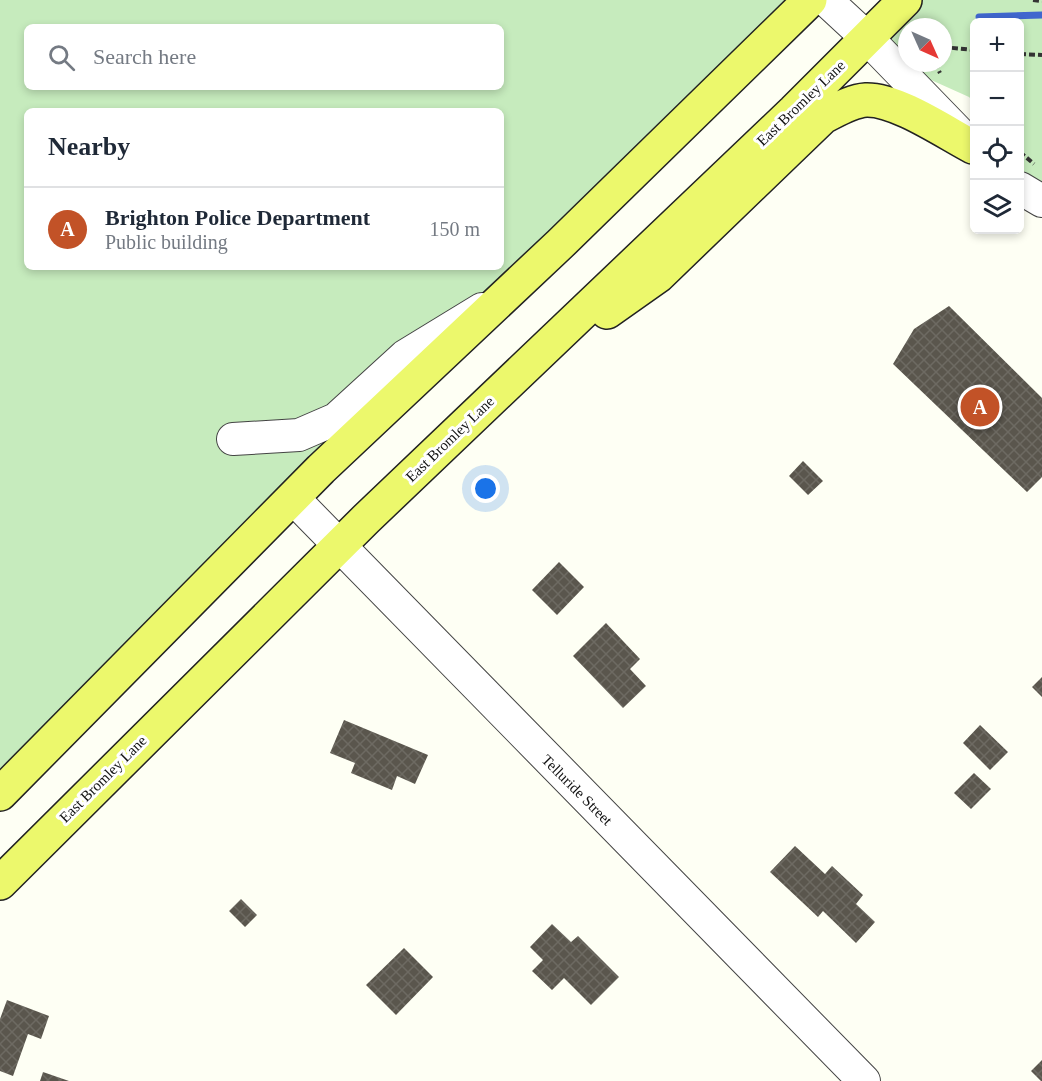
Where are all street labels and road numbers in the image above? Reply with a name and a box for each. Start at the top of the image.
street label: East Bromley Lane [754,57,848,149]
street label: East Bromley Lane [403,393,497,485]
street label: East Bromley Lane [56,732,150,826]
street label: Telluride Street [539,752,616,829]

